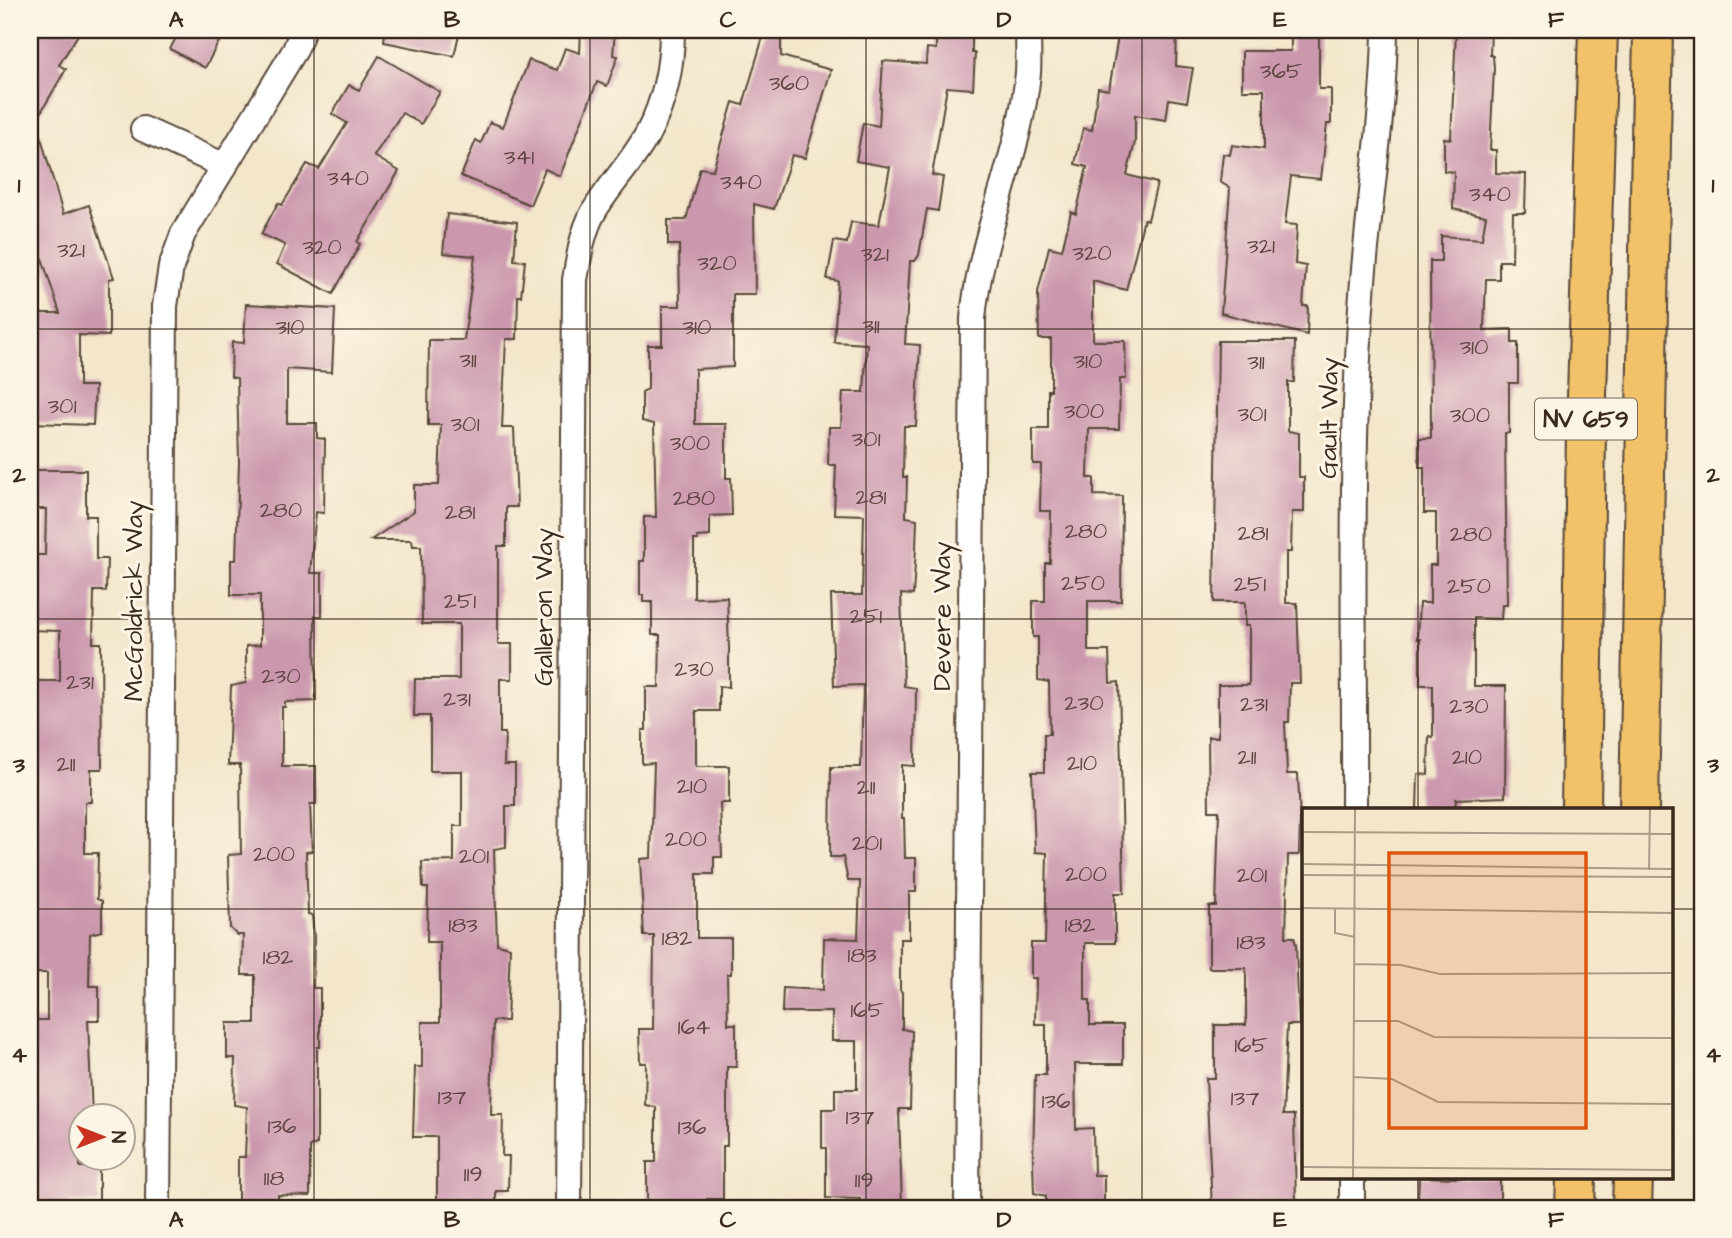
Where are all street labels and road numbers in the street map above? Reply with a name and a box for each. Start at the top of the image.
street label: Gault Way [1310,357,1350,479]
road number: NV 659 [1535,398,1637,440]
street label: McGoldrick Way [116,500,154,702]
street label: Galleron Way [526,528,564,686]
street label: Devere Way [924,541,962,691]

